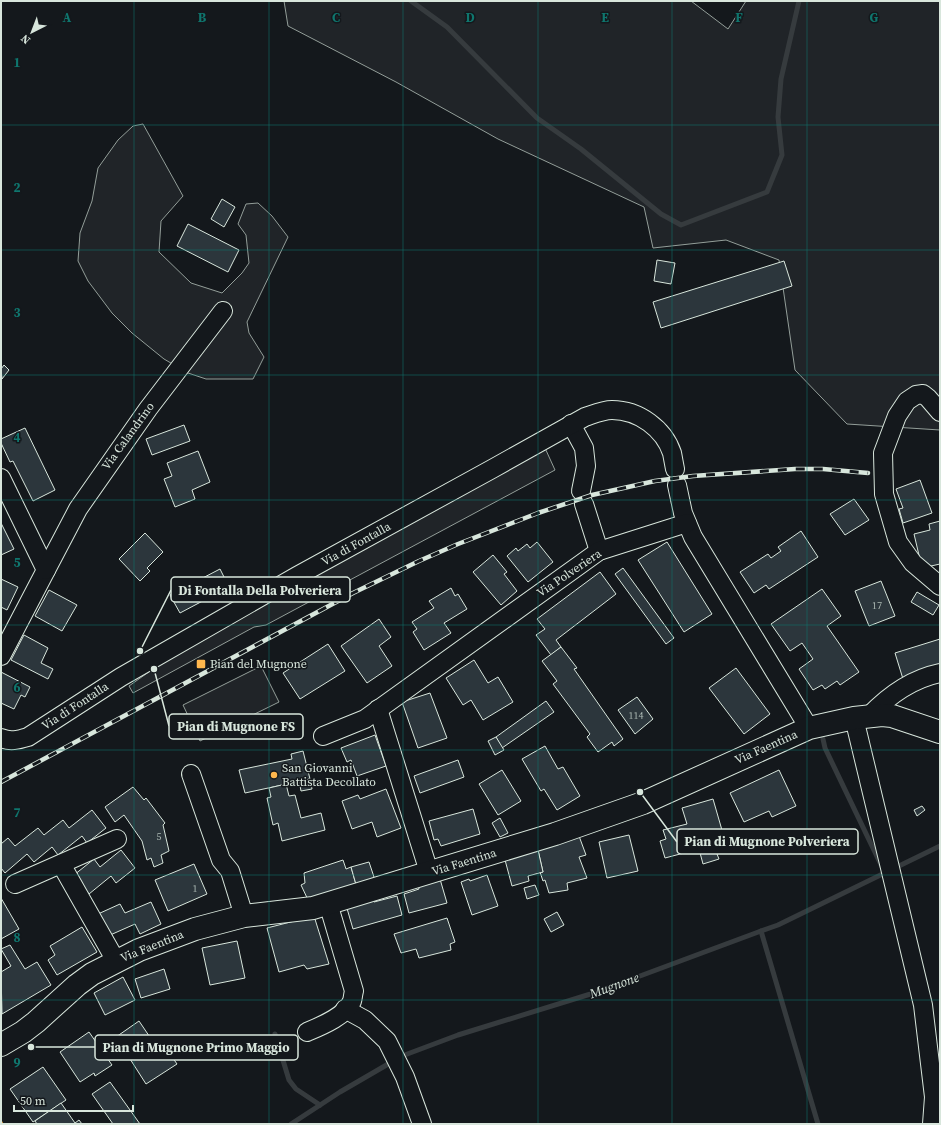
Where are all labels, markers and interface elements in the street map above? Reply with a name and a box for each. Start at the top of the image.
text: A [63,9,72,26]
text: B [198,9,207,26]
text: C [332,9,340,26]
text: D [465,9,475,26]
text: E [601,9,609,26]
text: F [735,9,743,26]
text: G [870,9,879,26]
north arrow [12,12,52,52]
text: N [18,31,34,47]
text: 1 [13,54,21,71]
text: 2 [13,179,21,196]
text: 3 [13,304,21,321]
street label: Via Calandrino [98,399,158,473]
text: 4 [13,429,21,446]
street label: Via di Fontalla [319,518,394,570]
street label: Via Polveriera [534,545,605,601]
text: 5 [13,554,21,571]
callout: Di Fontalla Della Polveriera [171,577,350,602]
text: Di Fontalla Della Polveriera [178,582,342,599]
house number: 17 [872,599,882,612]
place label: Pian del Mugnone [210,656,307,672]
marker: Pian del Mugnone [195,658,207,670]
street label: Via di Fontalla [38,678,112,734]
text: 6 [13,679,21,696]
house number: 114 [629,709,644,722]
callout: Pian di Mugnone FS [169,714,303,739]
text: Pian di Mugnone FS [177,718,295,735]
street label: Via Faentina [732,726,801,768]
place label: San Giovanni Battista Decollato [282,760,376,790]
marker: San Giovanni Battista Decollato [269,770,279,780]
text: 7 [13,804,21,821]
callout: Pian di Mugnone Polveriera [677,829,858,854]
house number: 5 [157,830,162,843]
text: Pian di Mugnone Polveriera [684,833,850,850]
street label: Via Faentina [430,844,499,879]
house number: 1 [193,882,198,895]
street label: Via Faentina [118,926,187,966]
text: 8 [13,929,21,946]
water label: Mugnone [586,968,642,1003]
callout: Pian di Mugnone Primo Maggio [95,1035,298,1060]
text: Pian di Mugnone Primo Maggio [102,1039,290,1056]
text: 9 [13,1054,21,1071]
scale bar [14,1087,133,1113]
text: 50 m [20,1093,46,1109]

